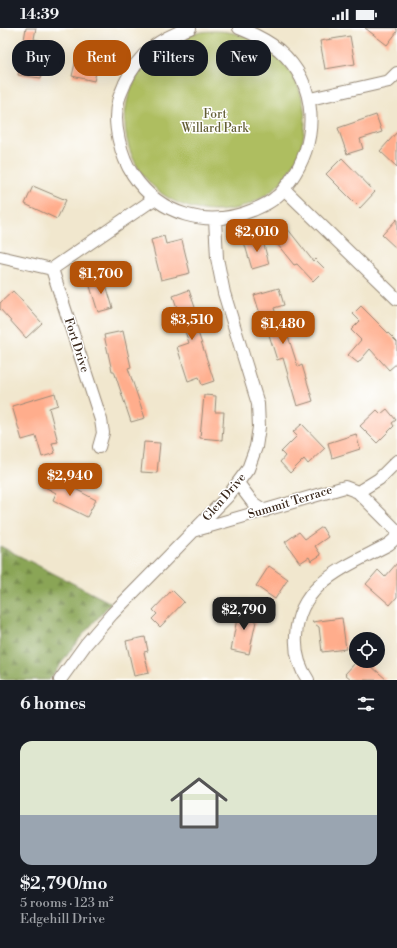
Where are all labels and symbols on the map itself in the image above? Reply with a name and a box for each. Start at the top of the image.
park label: Fort Willard Park [181,107,249,136]
pin: $2,010 [224,219,290,253]
pin: $1,700 [68,261,134,295]
pin: $3,510 [159,307,225,341]
pin: $1,480 [250,311,316,345]
street label: Fort Drive [61,316,92,374]
pin: $2,940 [37,463,103,497]
street label: Glen Drive [199,470,249,524]
street label: Summit Terrace [246,483,334,522]
pin: $2,790 [211,597,277,631]

